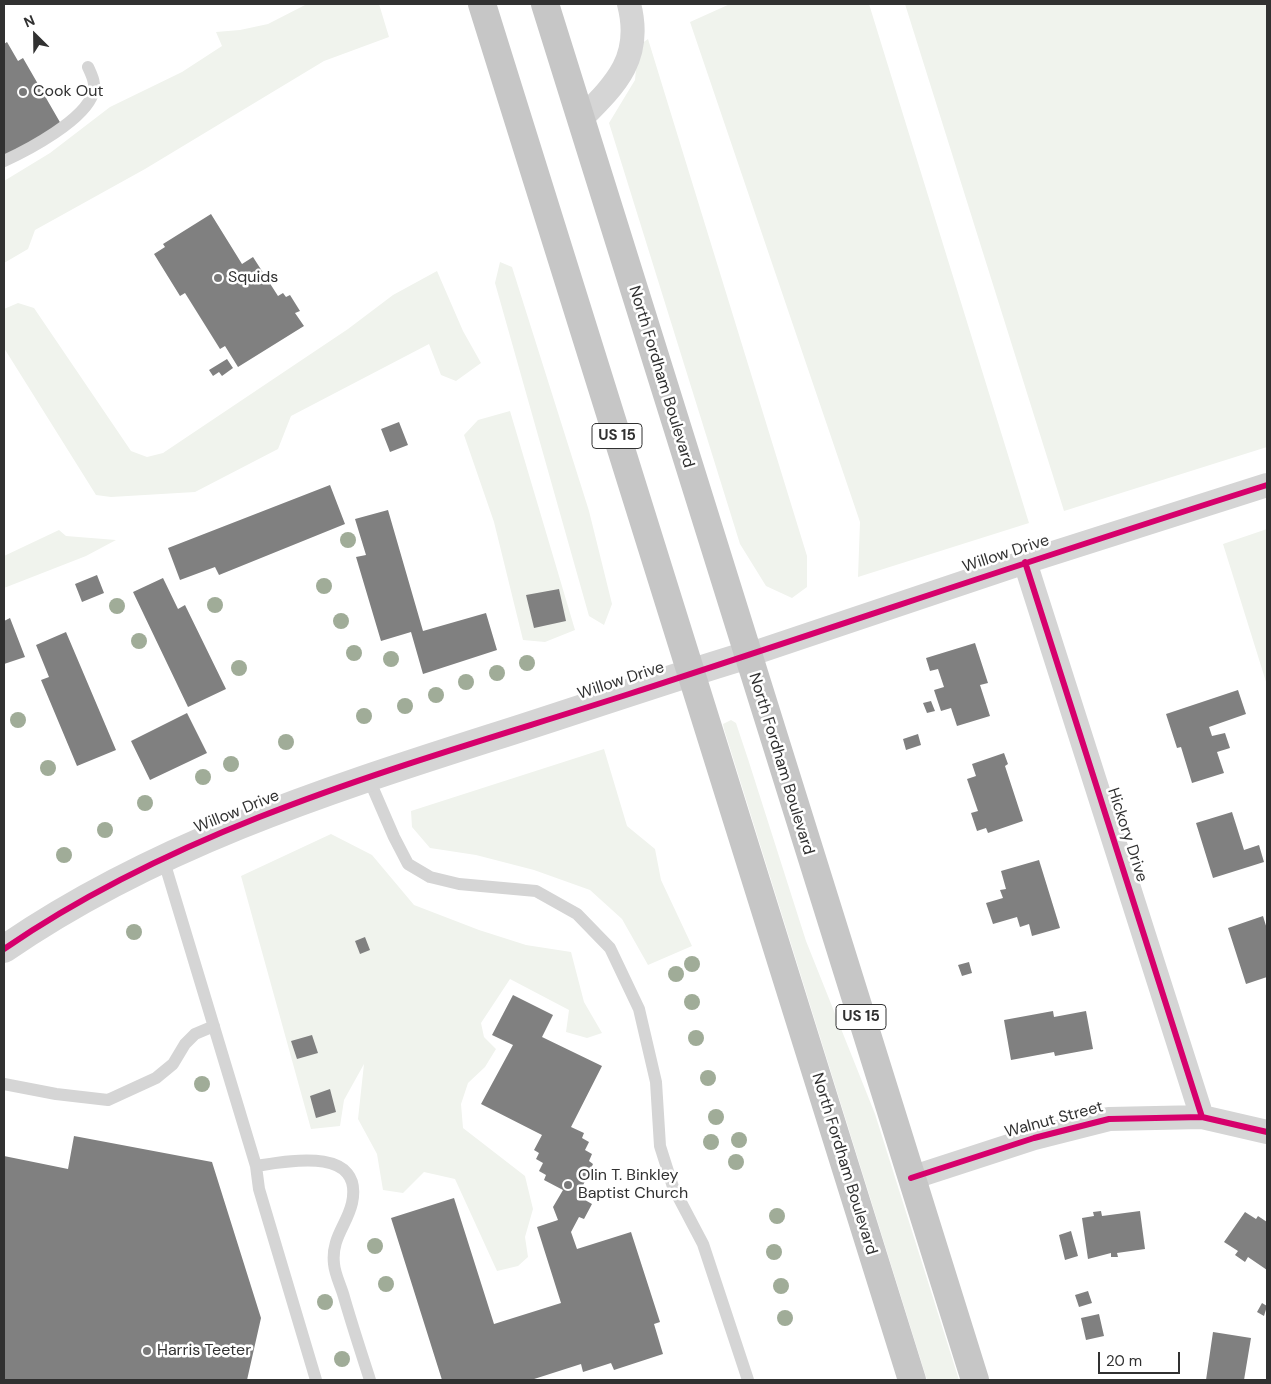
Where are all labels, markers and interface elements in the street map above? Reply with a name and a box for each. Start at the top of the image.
north arrow [10,10,60,60]
text: N [21,11,37,31]
place label: Cook Out [33,82,104,102]
marker: Cook Out [17,86,29,98]
place label: Squids [228,268,278,288]
marker: Squids [212,272,224,284]
street label: North Fordham Boulevard [624,284,698,470]
road number: US 15 [592,424,642,448]
street label: Willow Drive [960,531,1052,577]
street label: Willow Drive [575,658,667,704]
street label: North Fordham Boulevard [744,671,818,857]
street label: Willow Drive [192,786,282,838]
street label: Hickory Drive [1103,786,1151,884]
road number: US 15 [836,1004,886,1030]
street label: North Fordham Boulevard [807,1071,881,1257]
street label: Walnut Street [1003,1098,1105,1142]
place label: Olin T. Binkley Baptist Church [578,1166,688,1204]
marker: Olin T. Binkley Baptist Church [562,1179,574,1191]
place label: Harris Teeter [157,1341,251,1361]
scale bar [1101,1342,1184,1374]
marker: Harris Teeter [141,1345,153,1357]
text: 20 m [1106,1351,1142,1371]

